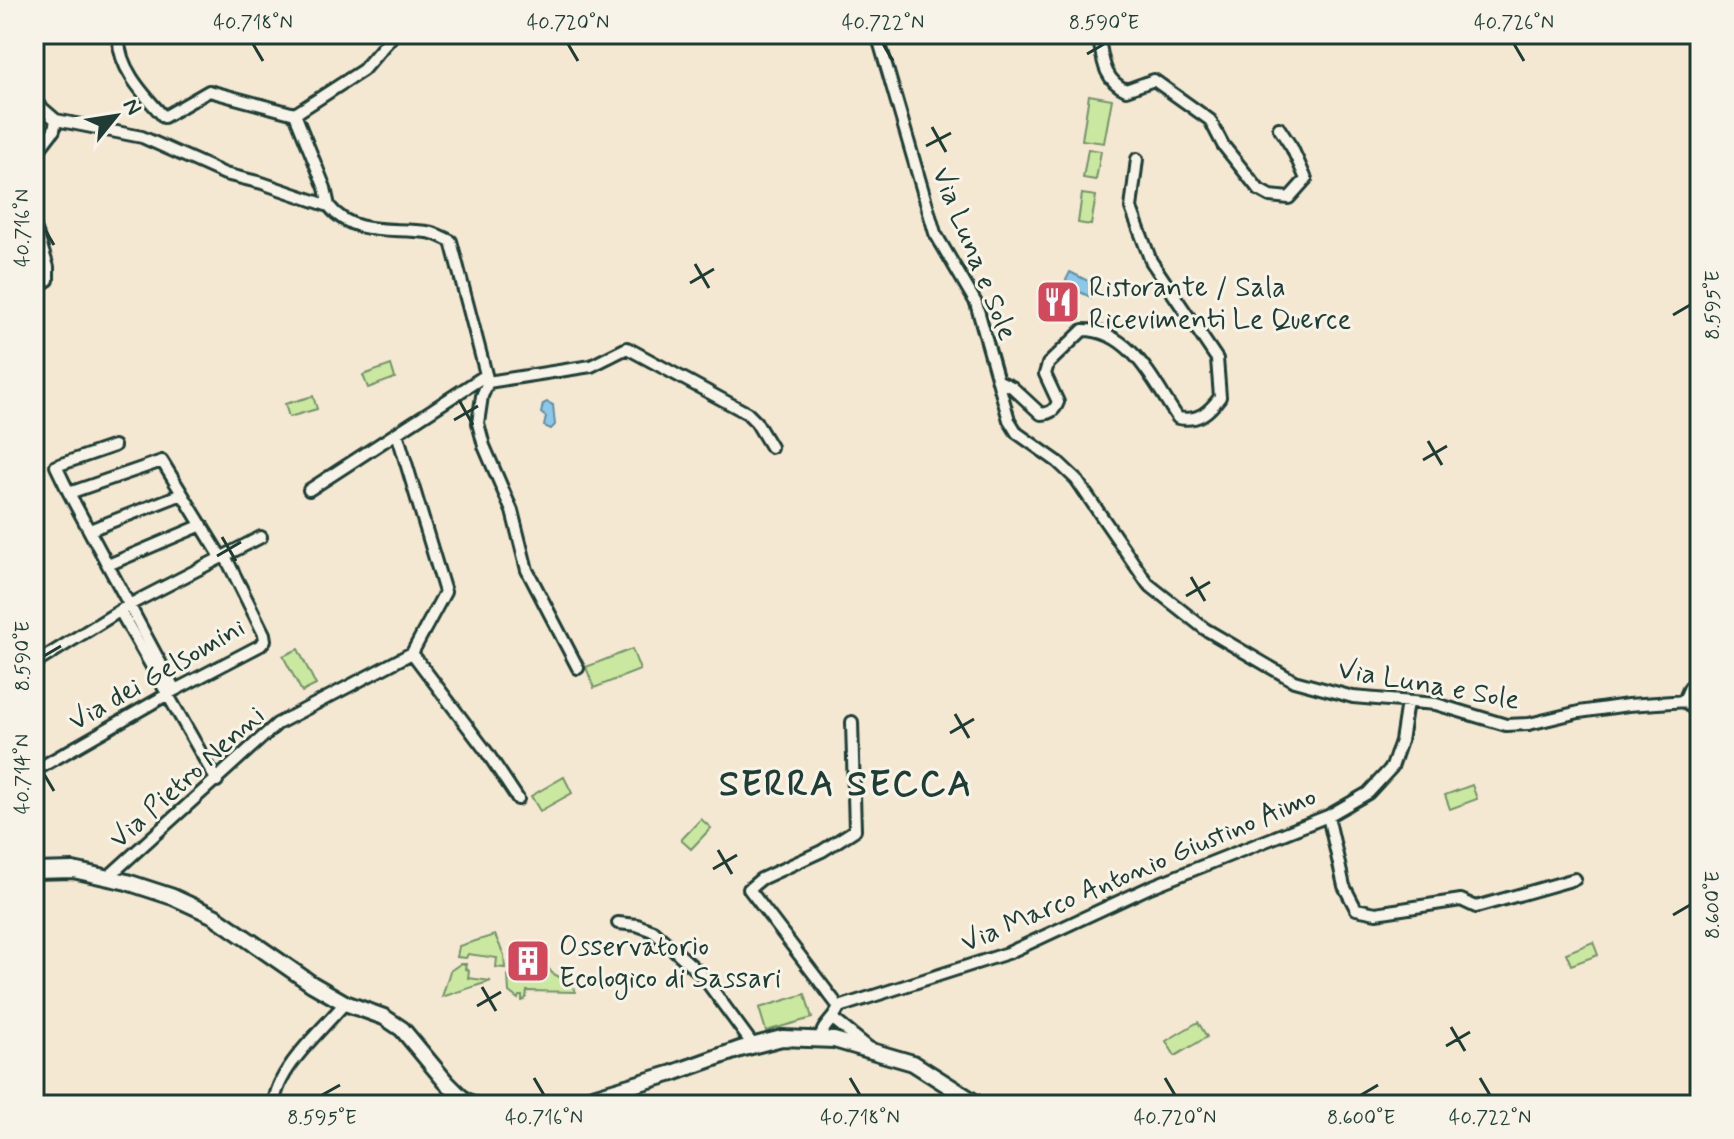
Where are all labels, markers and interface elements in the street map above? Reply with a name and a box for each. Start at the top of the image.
text: 40.718°N [213,10,293,37]
text: 40.720°N [527,10,609,37]
text: 40.722°N [842,10,924,37]
text: 8.590°E [1069,10,1139,37]
text: 40.726°N [1474,10,1554,37]
north arrow [76,76,156,156]
text: N [116,94,147,120]
street label: Via Luna e Sole [922,162,1025,346]
text: 40.716°N [10,189,37,267]
place label: Ristorante / Sala Ricevimenti Le Querce [1089,270,1351,339]
text: 8.595°E [1700,270,1727,340]
restaurant icon: Ristorante / Sala Ricevimenti Le Querce [1034,278,1082,326]
street label: Via dei Gelsomini [62,610,252,741]
text: 8.590°E [10,621,37,691]
street label: Via Luna e Sole [1335,651,1522,720]
street label: Via Pietro Nenni [102,698,273,858]
text: 40.714°N [10,734,37,814]
district label: SERRA SECCA [719,762,973,809]
street label: Via Marco Antonio Giustino Aimo [956,779,1322,962]
text: 8.600°E [1700,871,1727,939]
place label: Osservatorio Ecologico di Sassari [559,929,781,1000]
building icon: Osservatorio Ecologico di Sassari [504,937,552,985]
text: 8.595°E [287,1105,357,1132]
text: 40.716°N [505,1105,583,1132]
text: 40.718°N [820,1105,900,1132]
text: 40.720°N [1134,1105,1216,1132]
text: 8.600°E [1327,1105,1395,1132]
text: 40.722°N [1449,1105,1531,1132]

